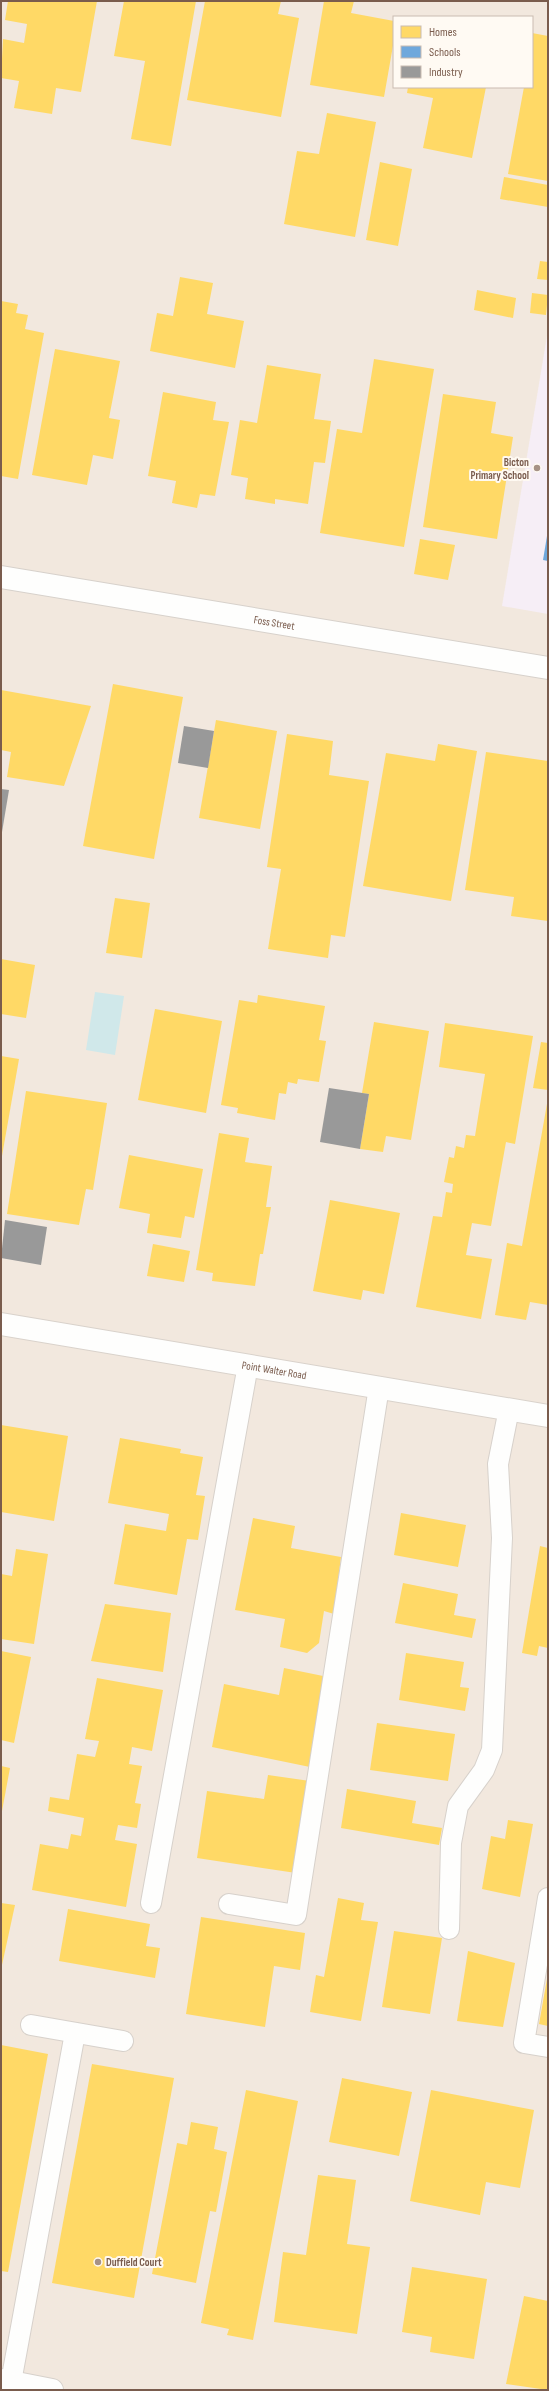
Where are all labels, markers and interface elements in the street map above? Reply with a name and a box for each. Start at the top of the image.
legend [393,16,533,88]
text: Homes [429,25,457,40]
text: Schools [429,45,461,60]
text: Industry [429,65,463,80]
place label: Bicton Primary School [471,456,529,482]
marker: Bicton Primary School [532,463,542,473]
street label: Foss Street [253,613,296,633]
street label: Point Walter Road [241,1359,308,1382]
place label: Duffield Court [106,2256,162,2269]
marker: Duffield Court [93,2257,103,2267]

